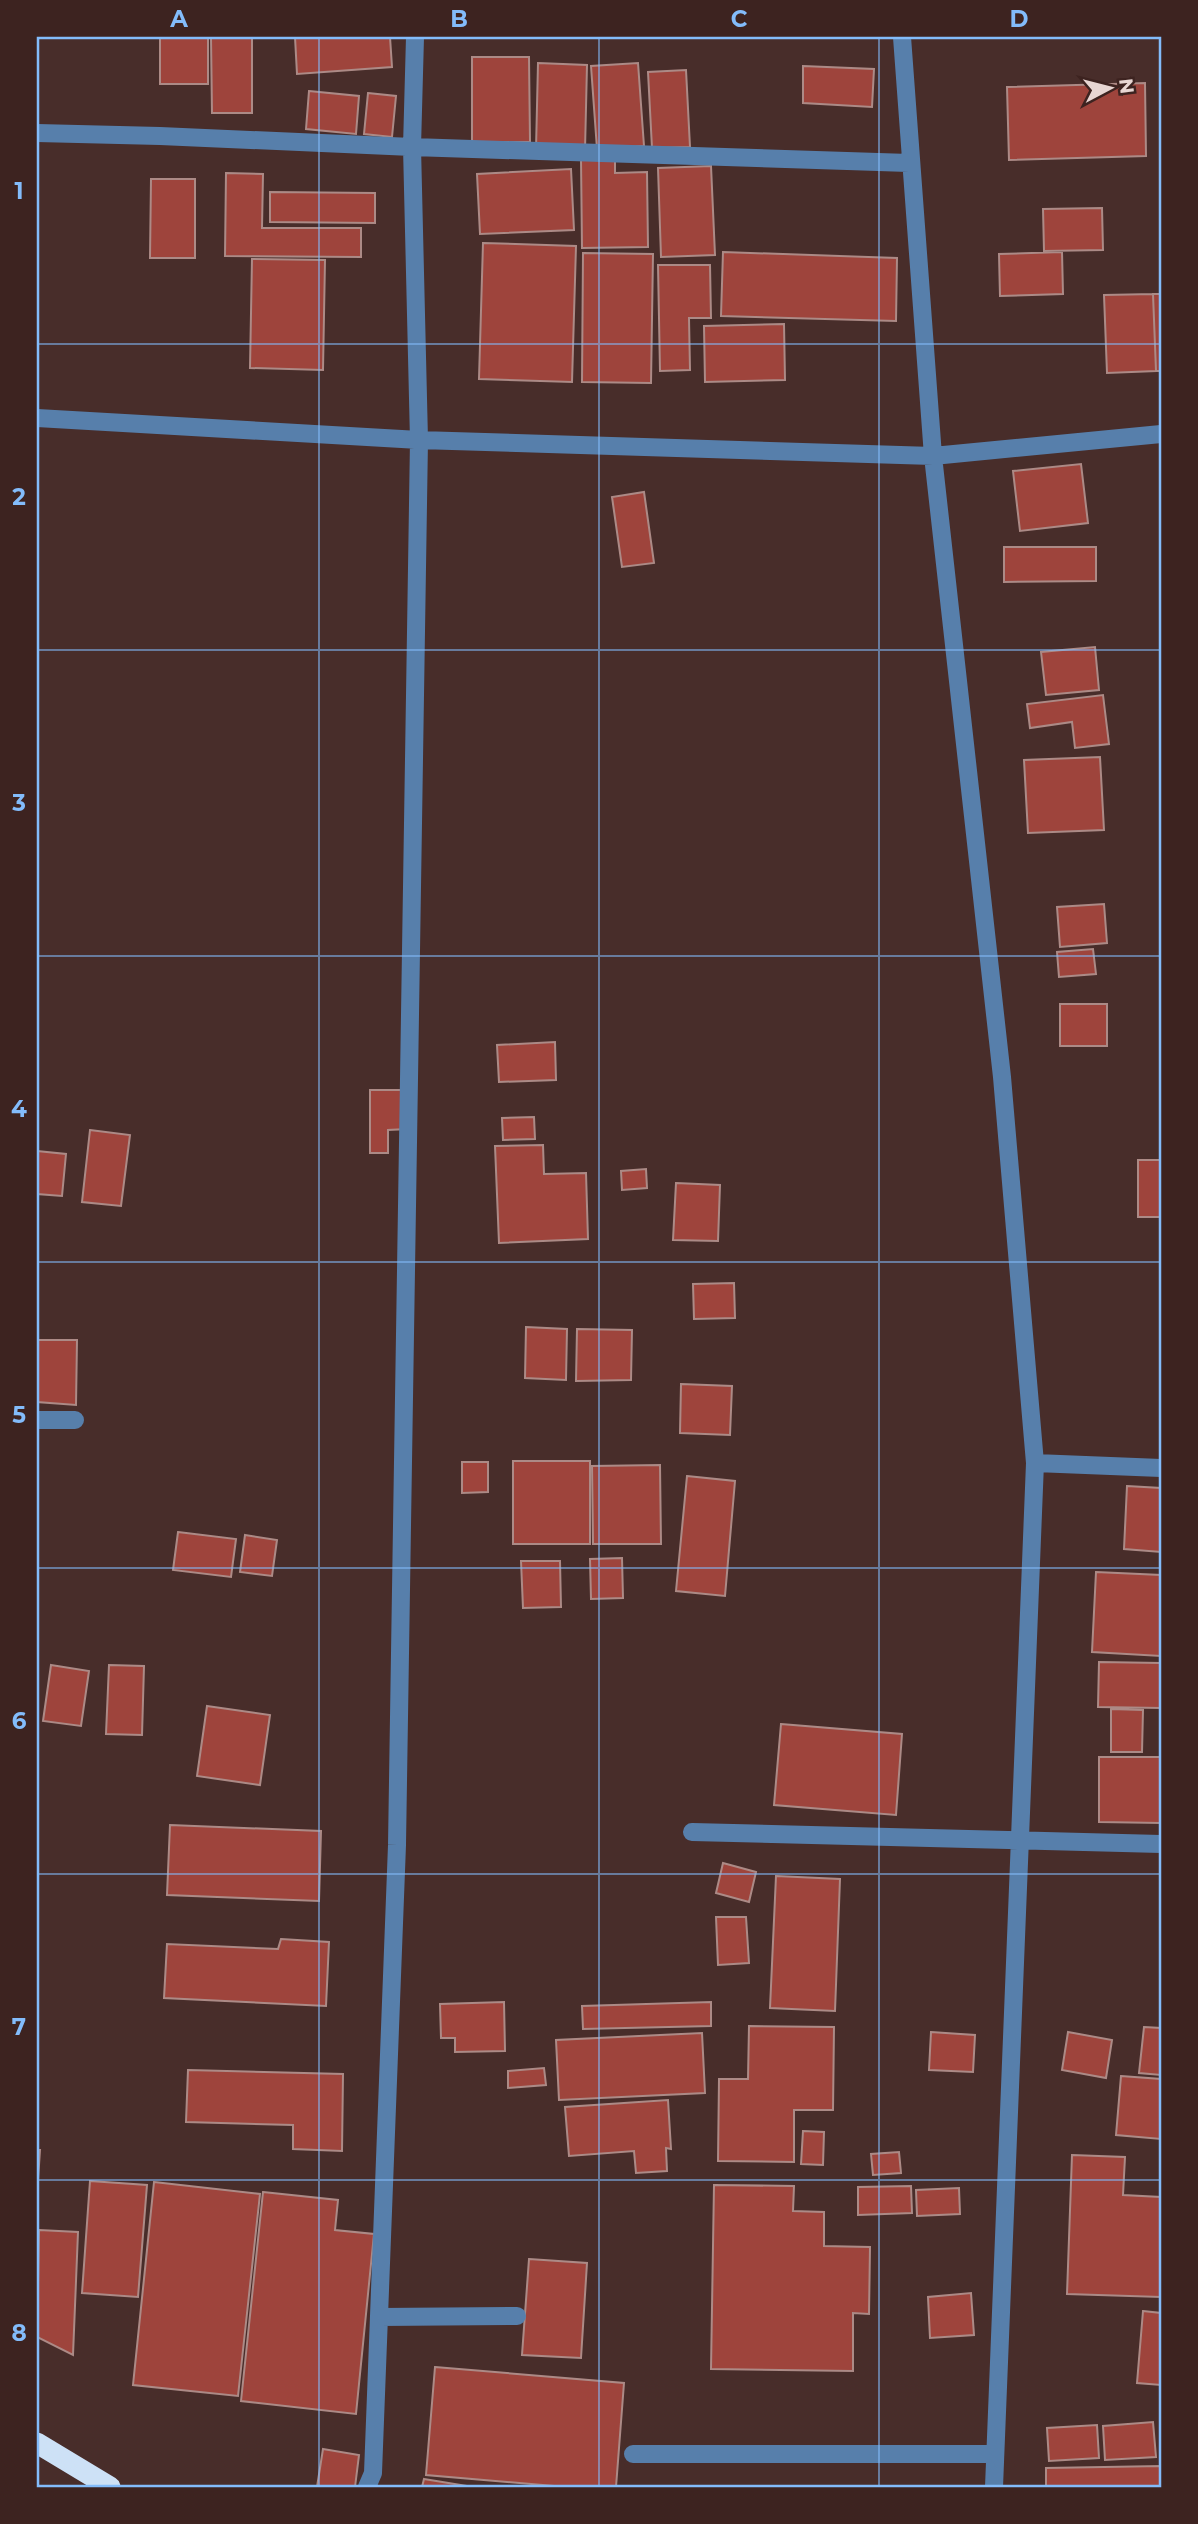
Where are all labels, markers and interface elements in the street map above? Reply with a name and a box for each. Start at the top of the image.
text: A [169,5,188,33]
text: B [450,5,468,33]
text: C [731,5,748,33]
text: D [1010,5,1029,33]
north arrow [1076,52,1146,122]
text: N [1114,77,1139,95]
text: 1 [14,177,24,205]
text: 2 [12,483,26,511]
text: 3 [11,789,26,817]
text: 4 [11,1095,27,1123]
text: 5 [12,1401,26,1429]
text: 6 [12,1707,27,1735]
text: 7 [12,2013,26,2041]
text: 8 [11,2319,27,2347]

